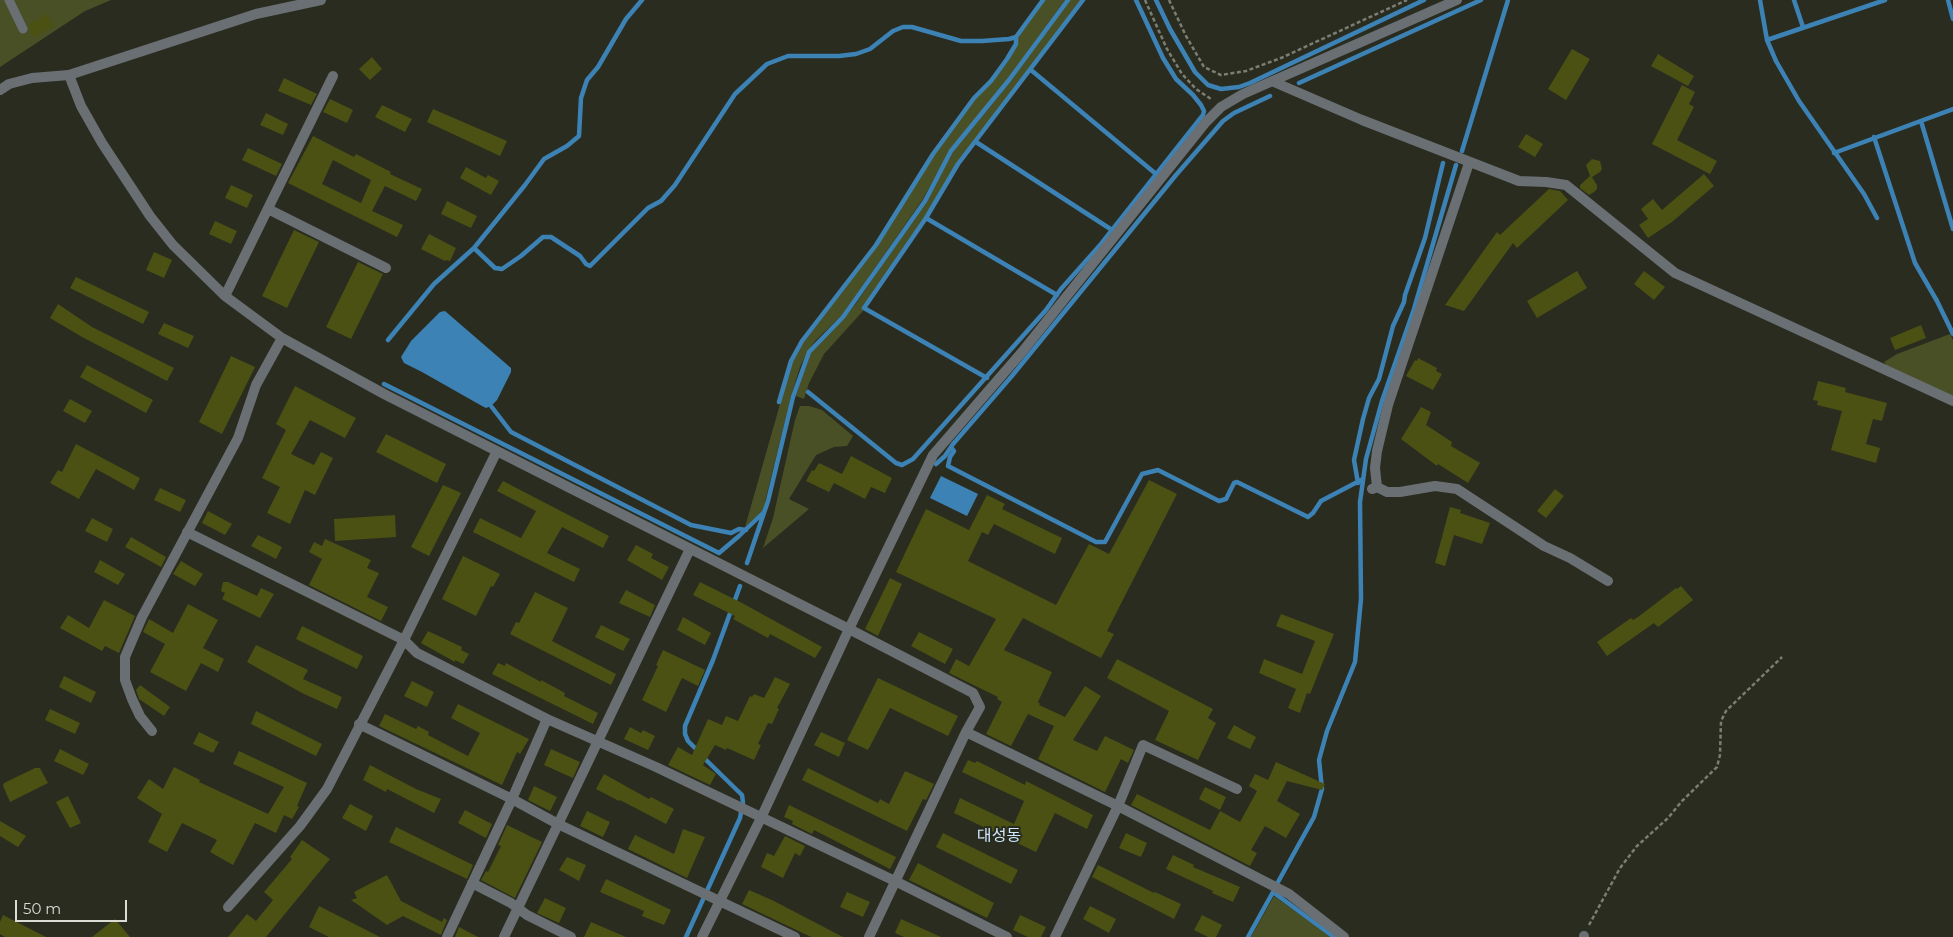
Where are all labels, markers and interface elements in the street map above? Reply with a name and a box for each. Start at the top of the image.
district label: 대성동 [977,826,1021,846]
scale bar [18,890,130,922]
text: 50 m [23,899,61,918]

